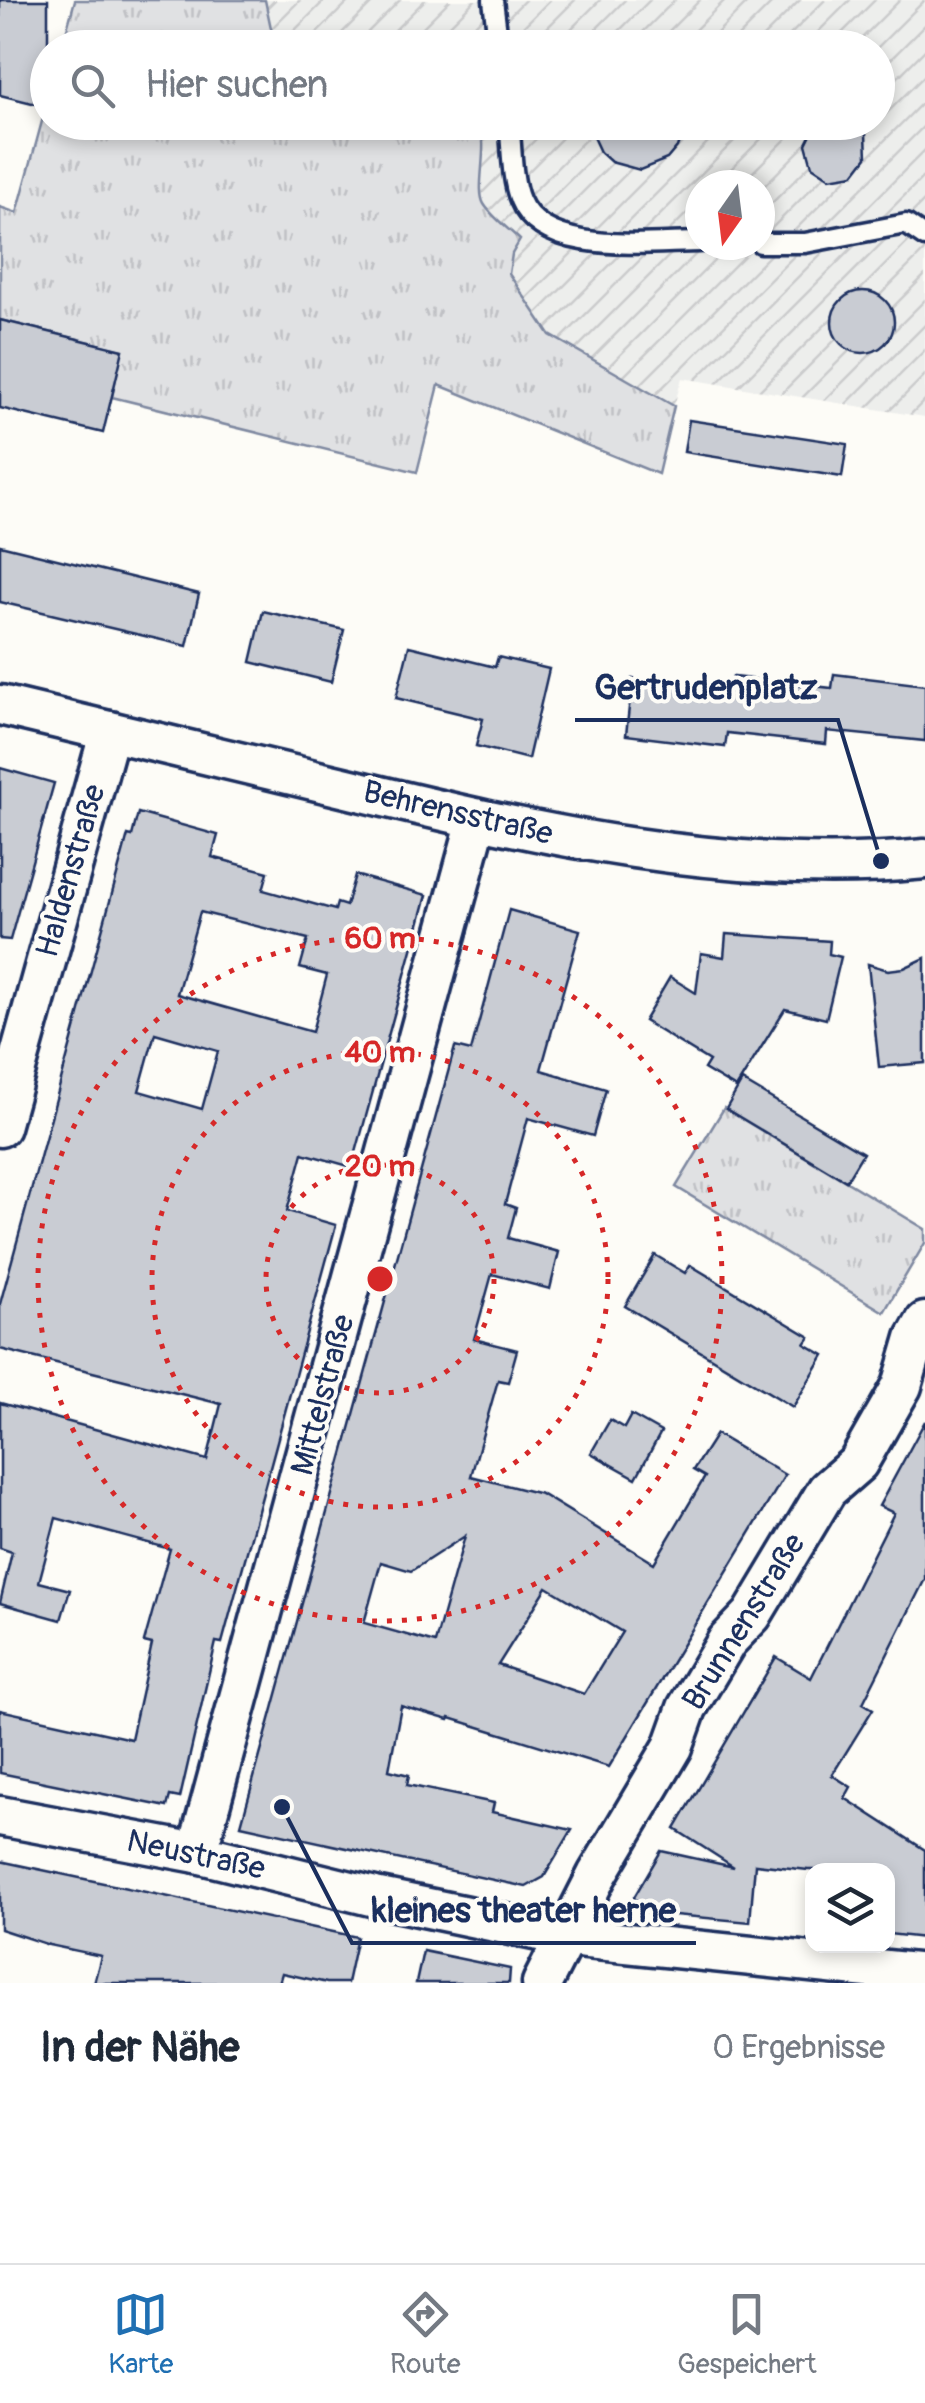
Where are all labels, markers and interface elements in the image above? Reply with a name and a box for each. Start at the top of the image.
search box [30,30,895,140]
icon: search [65,58,120,113]
text: Hier suchen [145,61,328,109]
north arrow [685,170,775,260]
callout: Gertrudenplatz [575,655,838,720]
text: Gertrudenplatz [594,666,818,710]
street label: Behrensstraße [359,772,557,854]
street label: Haldenstraße [27,780,115,962]
text: 60 m [344,920,416,957]
text: 40 m [344,1034,416,1071]
text: 20 m [345,1148,415,1185]
centre of rings [362,1261,398,1297]
street label: Mittelstraße [282,1310,364,1480]
street label: Brunnenstraße [674,1526,814,1718]
street label: Neustraße [123,1821,269,1889]
map controls [805,1863,895,1953]
button: layers [805,1863,895,1953]
callout: kleines theater herne [352,1878,696,1943]
text: kleines theater herne [371,1889,677,1933]
text: In der Nähe [40,2022,239,2074]
text: 0 Ergebnisse [712,2028,885,2068]
tab: Karte [108,2287,173,2382]
tab: Route [390,2287,461,2382]
tab: Gespeichert [677,2287,817,2382]

